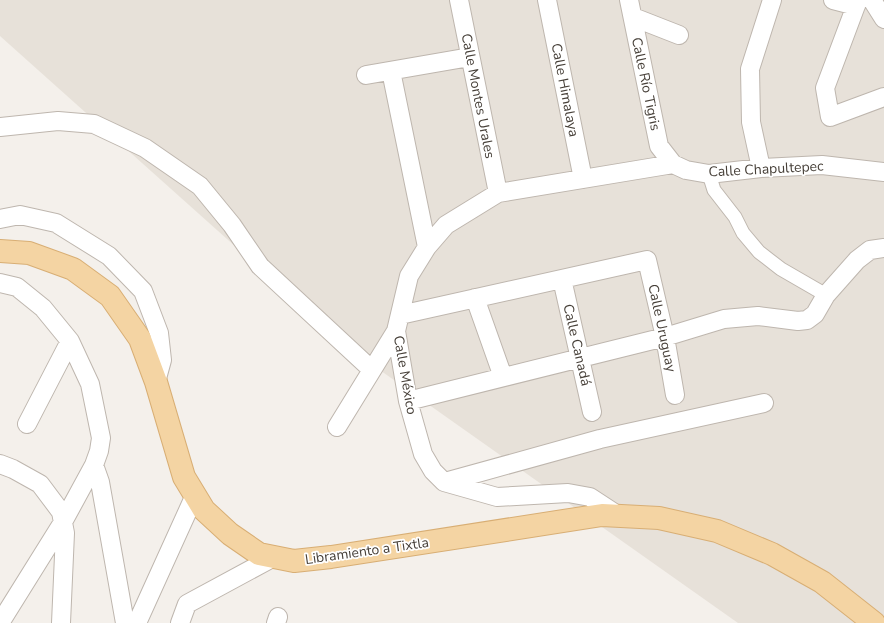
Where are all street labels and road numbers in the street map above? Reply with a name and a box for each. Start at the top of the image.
street label: Calle Montes Urales [457,32,499,160]
street label: Calle Río Tigris [627,36,665,133]
street label: Calle Himalaya [547,41,583,139]
street label: Calle Chapultepec [708,156,824,181]
street label: Calle Uruguay [643,282,681,375]
street label: Calle Canadá [558,302,596,388]
street label: Calle México [389,334,421,416]
street label: Libramiento a Tixtla [304,533,430,569]

